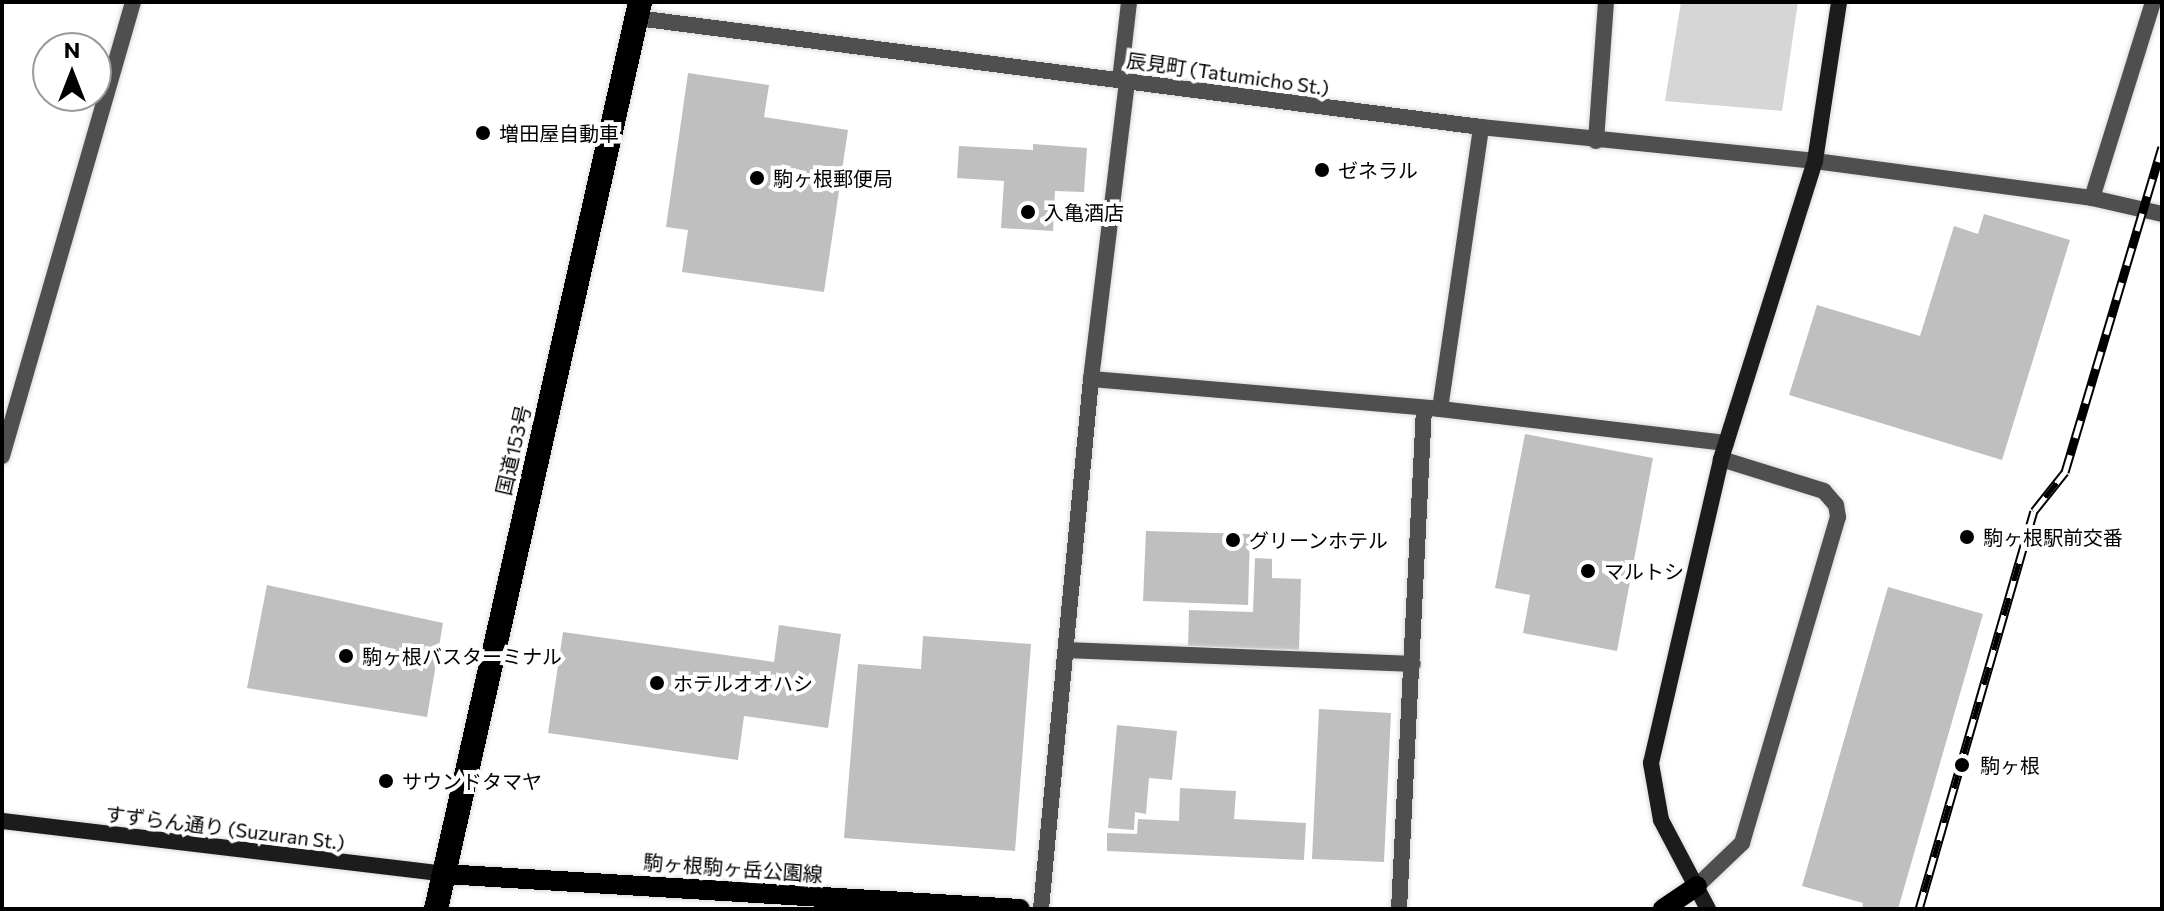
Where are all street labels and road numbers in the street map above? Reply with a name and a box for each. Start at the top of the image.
street label: 辰見町 (Tatumicho St.) [1125,48,1331,100]
street label: 国道153号 [491,403,535,497]
street label: すずらん通り (Suzuran St.) [104,801,346,855]
street label: 駒ヶ根駒ヶ岳公園線 [642,850,824,886]

